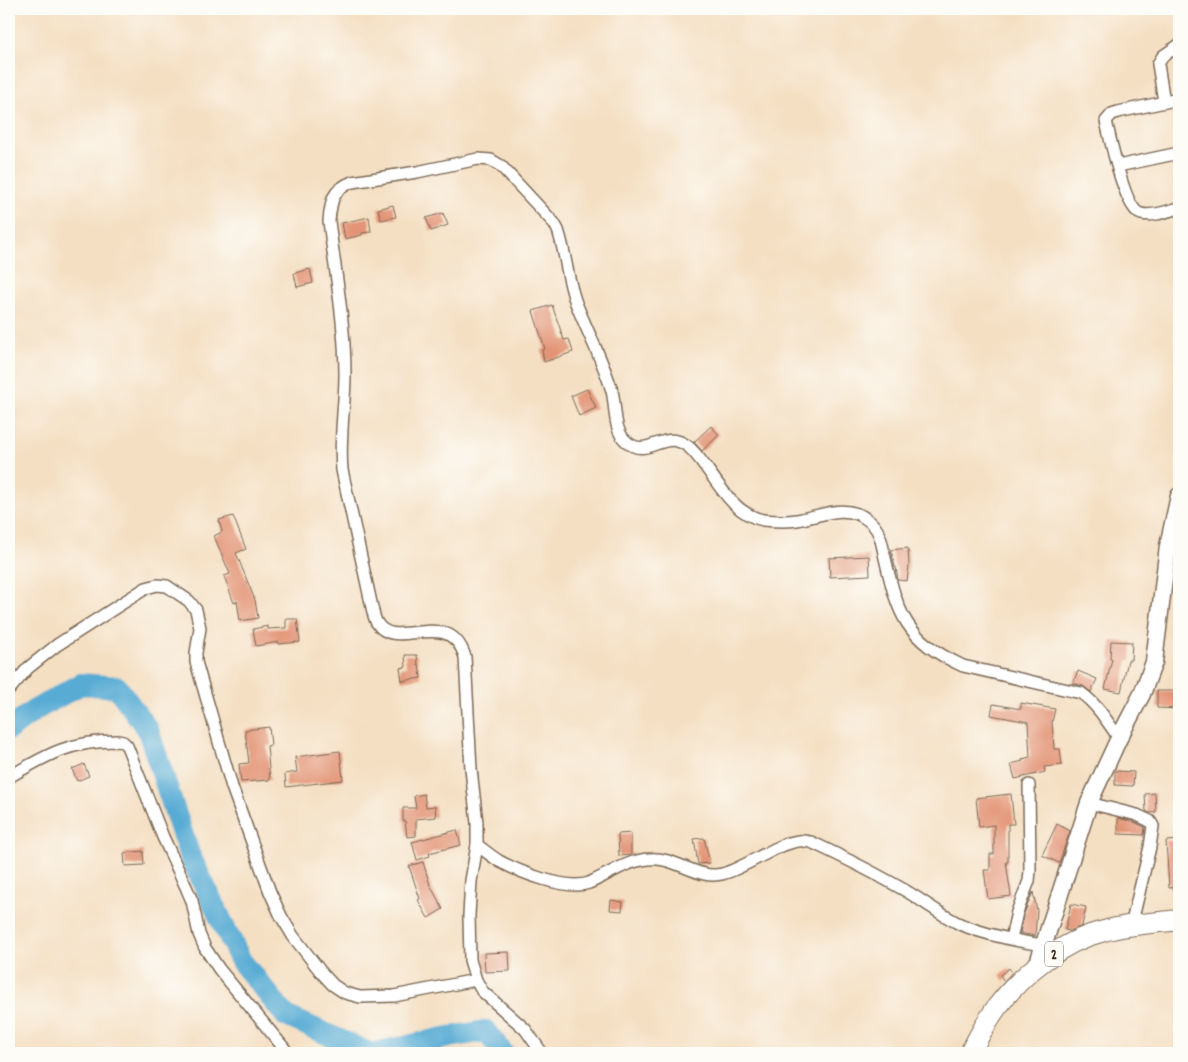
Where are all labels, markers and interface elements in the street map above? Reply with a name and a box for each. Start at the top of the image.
road number: 2 [1045,942,1063,966]

